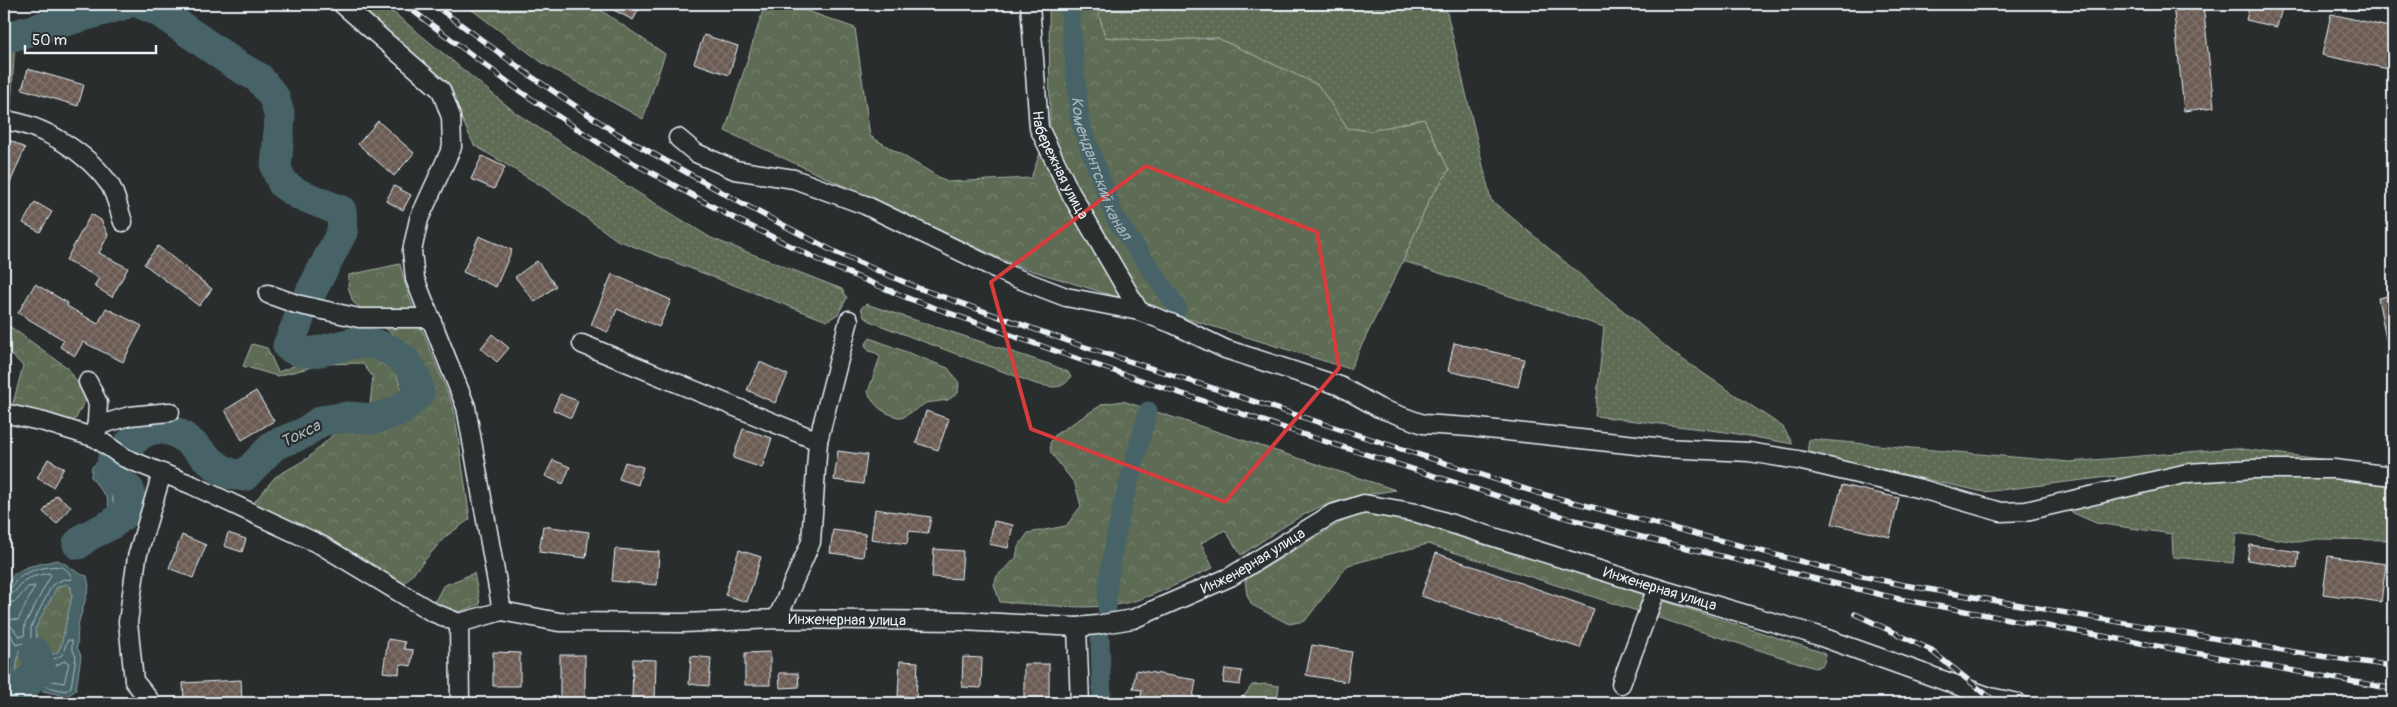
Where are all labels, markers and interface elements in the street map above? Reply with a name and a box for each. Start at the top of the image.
scale bar [25,22,156,54]
text: 50 m [32,31,67,50]
water label: Комендантский канал [1067,96,1137,245]
street label: Набережная улица [1028,110,1093,223]
water label: Токса [277,415,325,452]
street label: Инженерная улица [1198,524,1309,599]
street label: Инженерная улица [1601,563,1719,615]
street label: Инженерная улица [788,610,906,630]

